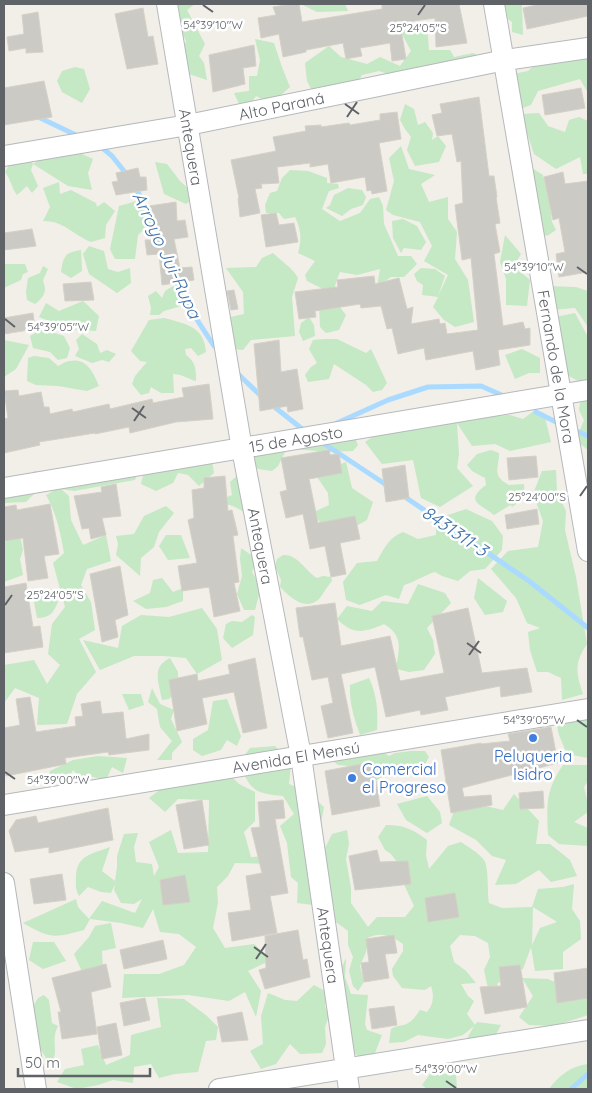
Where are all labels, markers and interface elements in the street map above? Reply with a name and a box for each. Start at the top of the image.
text: 54°39'10"W [183,17,243,32]
text: 25°24'05"S [389,20,447,35]
street label: Alto Paraná [237,87,326,124]
street label: Antequera [175,107,207,187]
water label: Arroyo Jui-Rupa [128,188,207,323]
text: 54°39'10"W [504,259,564,274]
street label: Fernando de la Mora [533,288,579,445]
text: 54°39'05"W [27,319,89,334]
street label: 15 de Agosto [248,421,344,457]
text: 25°24'00"S [508,489,566,504]
water label: 8431311-3 [418,501,494,563]
street label: Antequera [243,506,278,586]
text: 25°24'05"S [26,587,84,602]
text: 54°39'05"W [503,712,565,727]
marker: Peluqueria Isidro [527,732,539,744]
street label: Avenida El Mensú [231,737,361,777]
place label: Peluqueria Isidro [494,746,572,784]
place label: Comercial el Progreso [362,759,446,797]
text: 54°39'00"W [27,772,90,787]
marker: Comercial el Progreso [346,772,358,784]
street label: Antequera [313,905,344,985]
scale bar [18,1046,150,1078]
text: 50 m [25,1053,60,1072]
text: 54°39'00"W [415,1061,478,1076]

